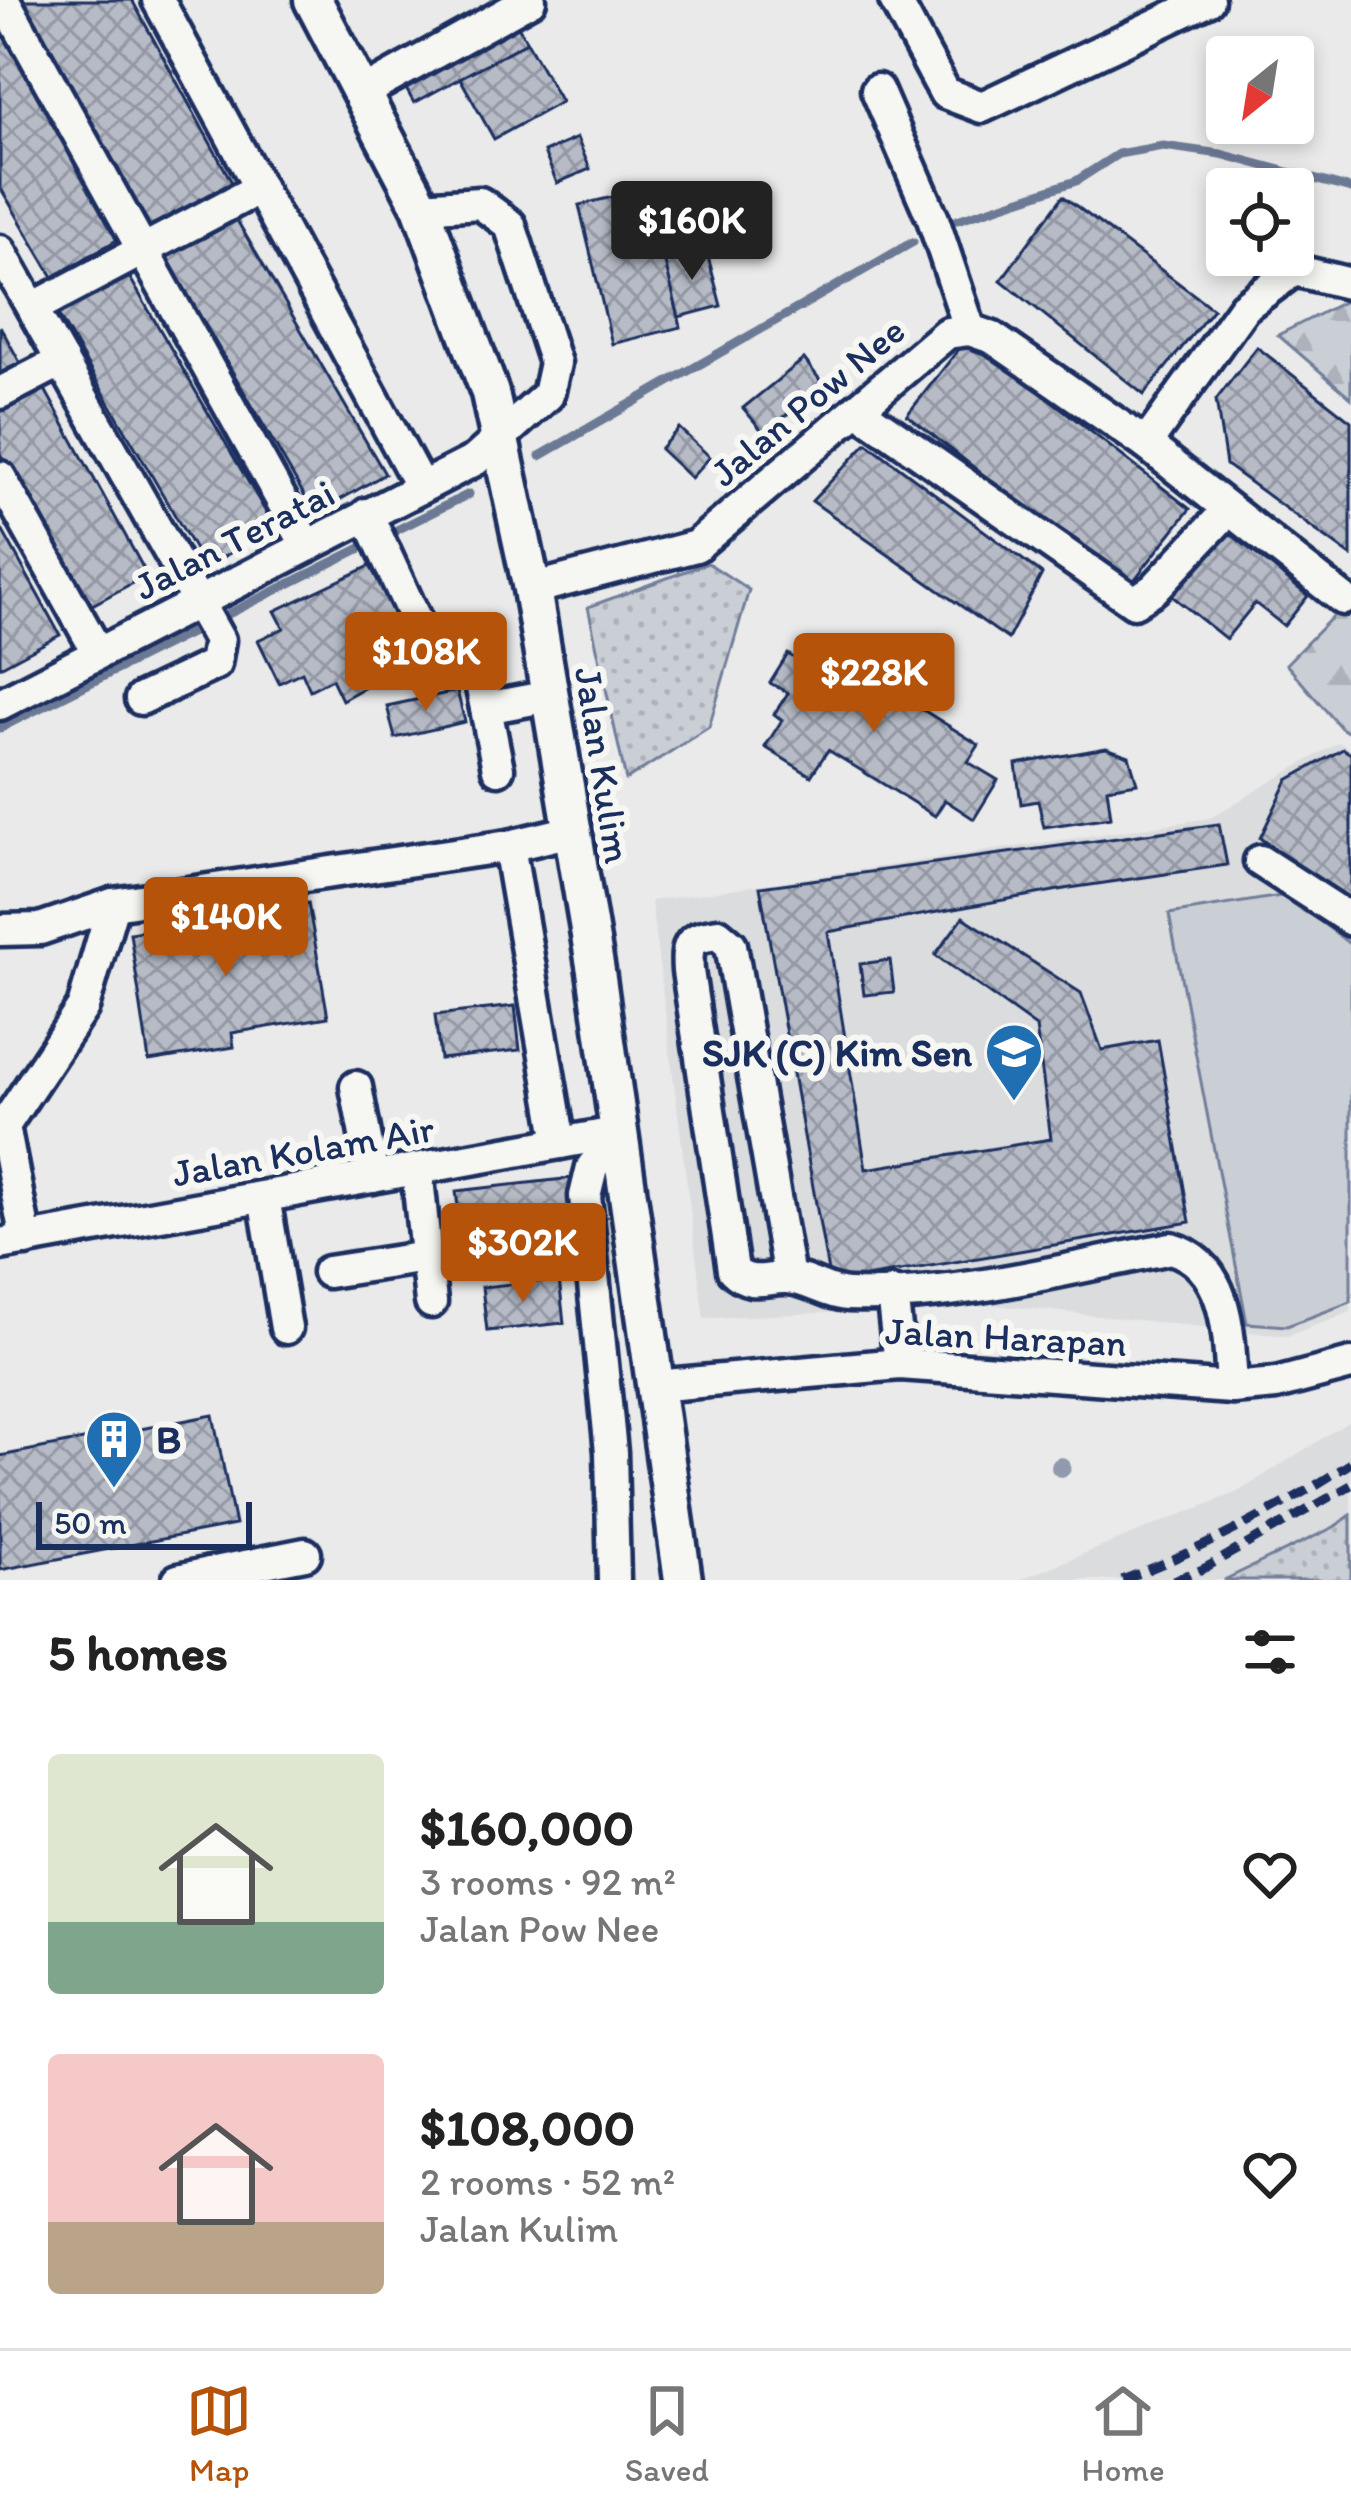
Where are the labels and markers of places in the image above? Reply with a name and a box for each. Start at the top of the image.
pin: $160K [608,181,776,283]
pin: $108K [342,612,510,714]
pin: $228K [790,633,958,735]
pin: $140K [142,877,310,979]
school or university icon: SJK (C) Kim Sen [983,1021,1045,1103]
place label: SJK (C) Kim Sen [702,1029,972,1076]
pin: $302K [439,1203,607,1305]
building icon: B [83,1408,145,1490]
place label: B [156,1416,181,1463]

